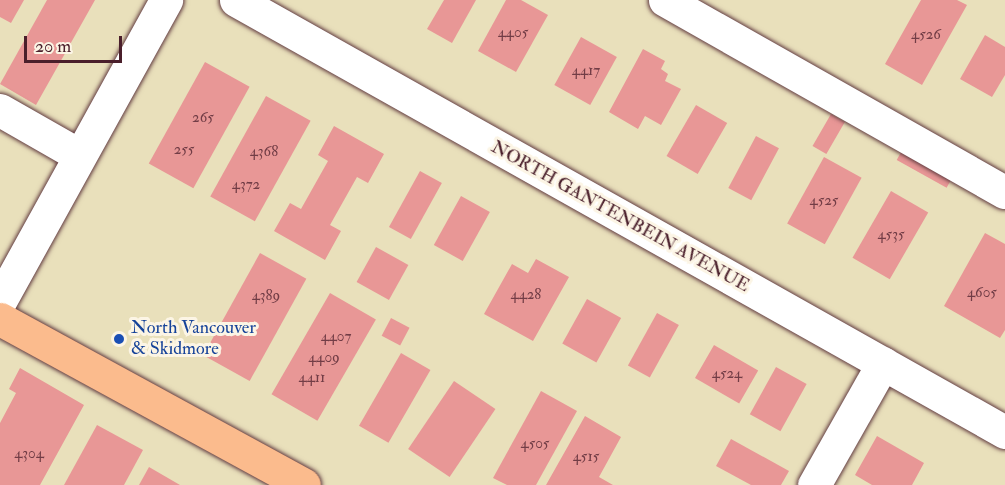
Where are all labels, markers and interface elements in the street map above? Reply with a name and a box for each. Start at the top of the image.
scale bar [27,24,124,62]
house number: 4405 [498,24,528,42]
house number: 4526 [911,26,941,44]
text: 20 m [35,35,71,58]
house number: 4417 [572,62,600,80]
house number: 265 [192,109,214,127]
street label: NORTH GANTENBEIN AVENUE [487,137,753,297]
house number: 255 [174,141,194,159]
house number: 4368 [250,143,278,161]
house number: 4372 [232,176,260,194]
house number: 4525 [810,192,838,210]
house number: 4535 [877,226,905,244]
house number: 4605 [967,284,997,302]
house number: 4428 [511,286,541,304]
house number: 4389 [252,287,280,305]
place label: North Vancouver & Skidmore [131,318,256,360]
house number: 4407 [321,328,351,346]
marker: North Vancouver & Skidmore [112,332,126,346]
house number: 4409 [308,349,340,367]
house number: 4524 [712,365,742,383]
house number: 4411 [299,369,325,387]
house number: 4505 [521,435,549,453]
house number: 4304 [14,445,44,463]
house number: 4515 [573,448,599,466]

